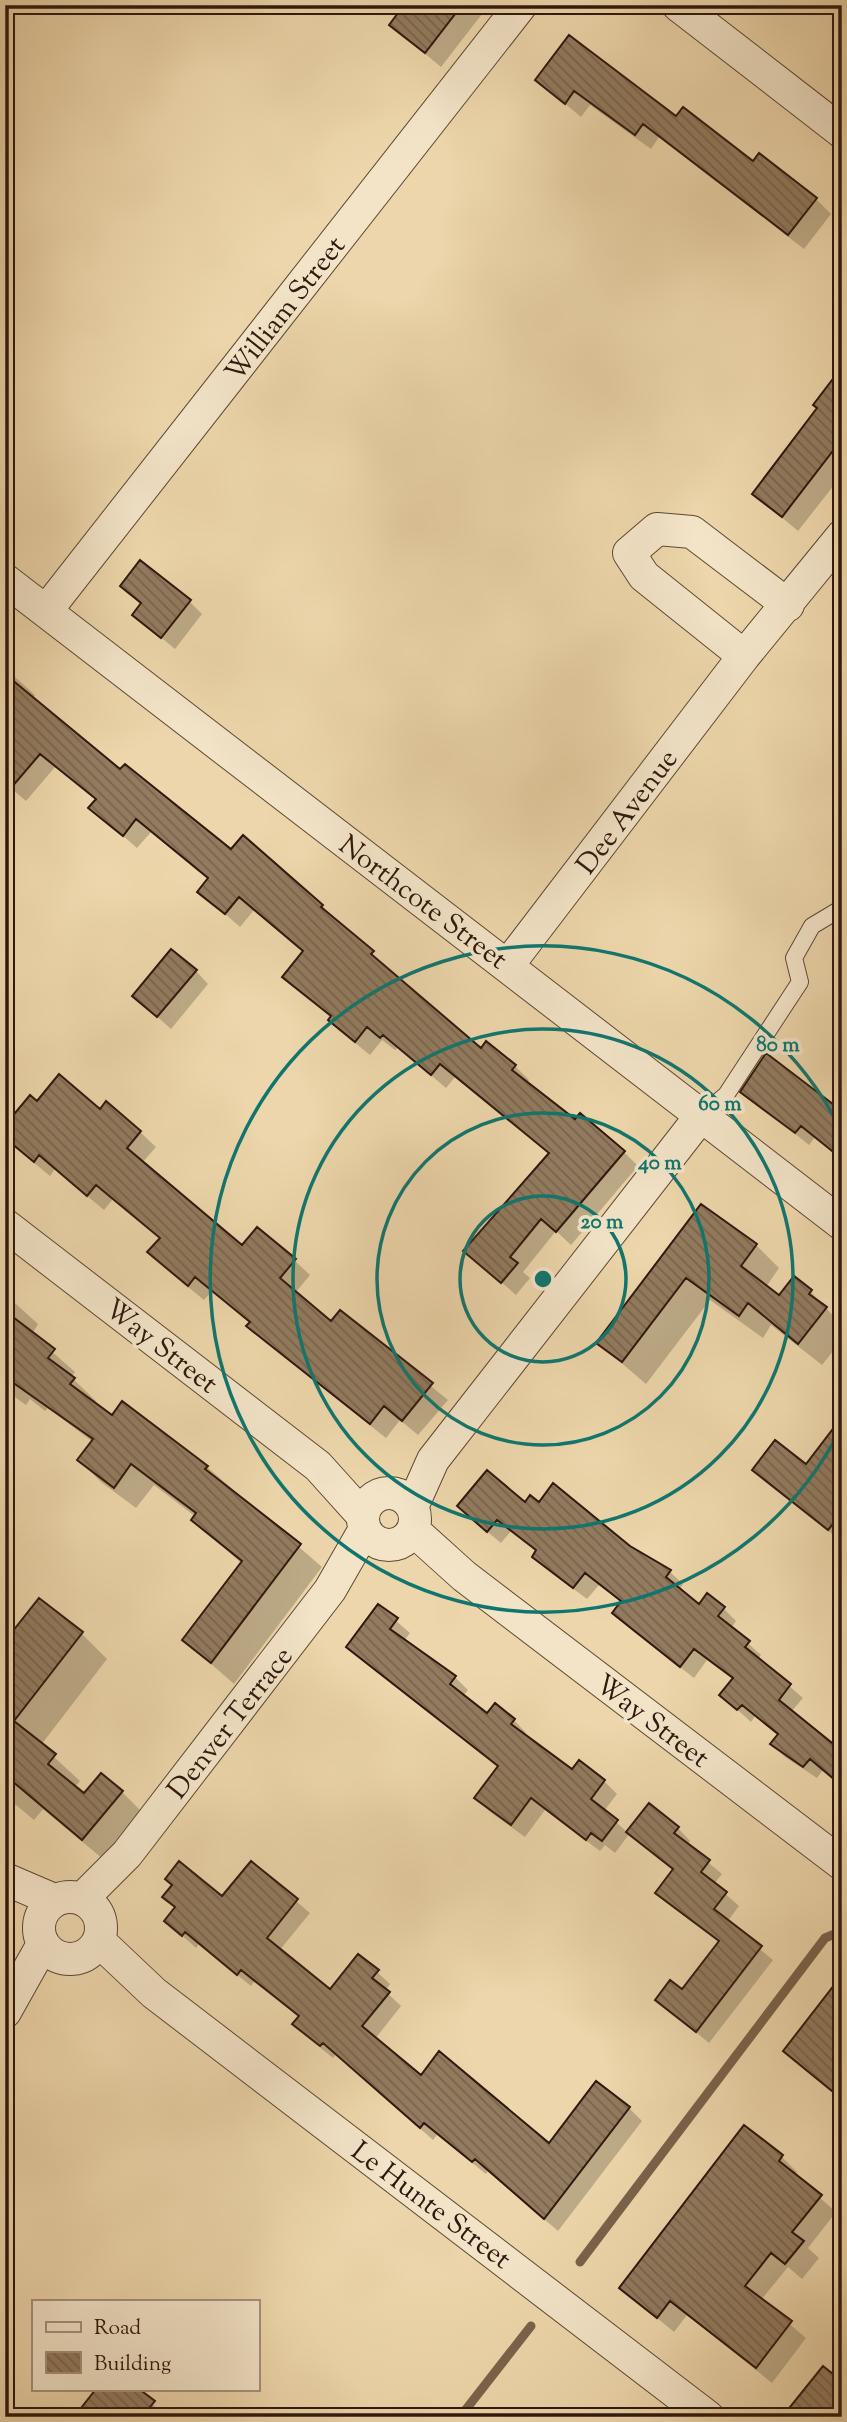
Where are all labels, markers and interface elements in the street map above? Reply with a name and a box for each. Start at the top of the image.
street label: William Street [217,228,356,391]
street label: Dee Avenue [568,742,689,884]
street label: Northcote Street [329,827,515,980]
text: 80 m [756,1031,800,1061]
text: 60 m [698,1090,742,1120]
text: 40 m [637,1149,682,1179]
text: 20 m [581,1208,624,1238]
centre of rings [531,1267,555,1291]
street label: Way Street [95,1290,226,1405]
street label: Denver Terrace [159,1639,304,1809]
street label: Way Street [586,1666,717,1779]
street label: Le Hunte Street [342,2133,519,2280]
legend [32,2300,259,2390]
text: Road [94,2314,141,2344]
text: Building [94,2350,171,2380]

